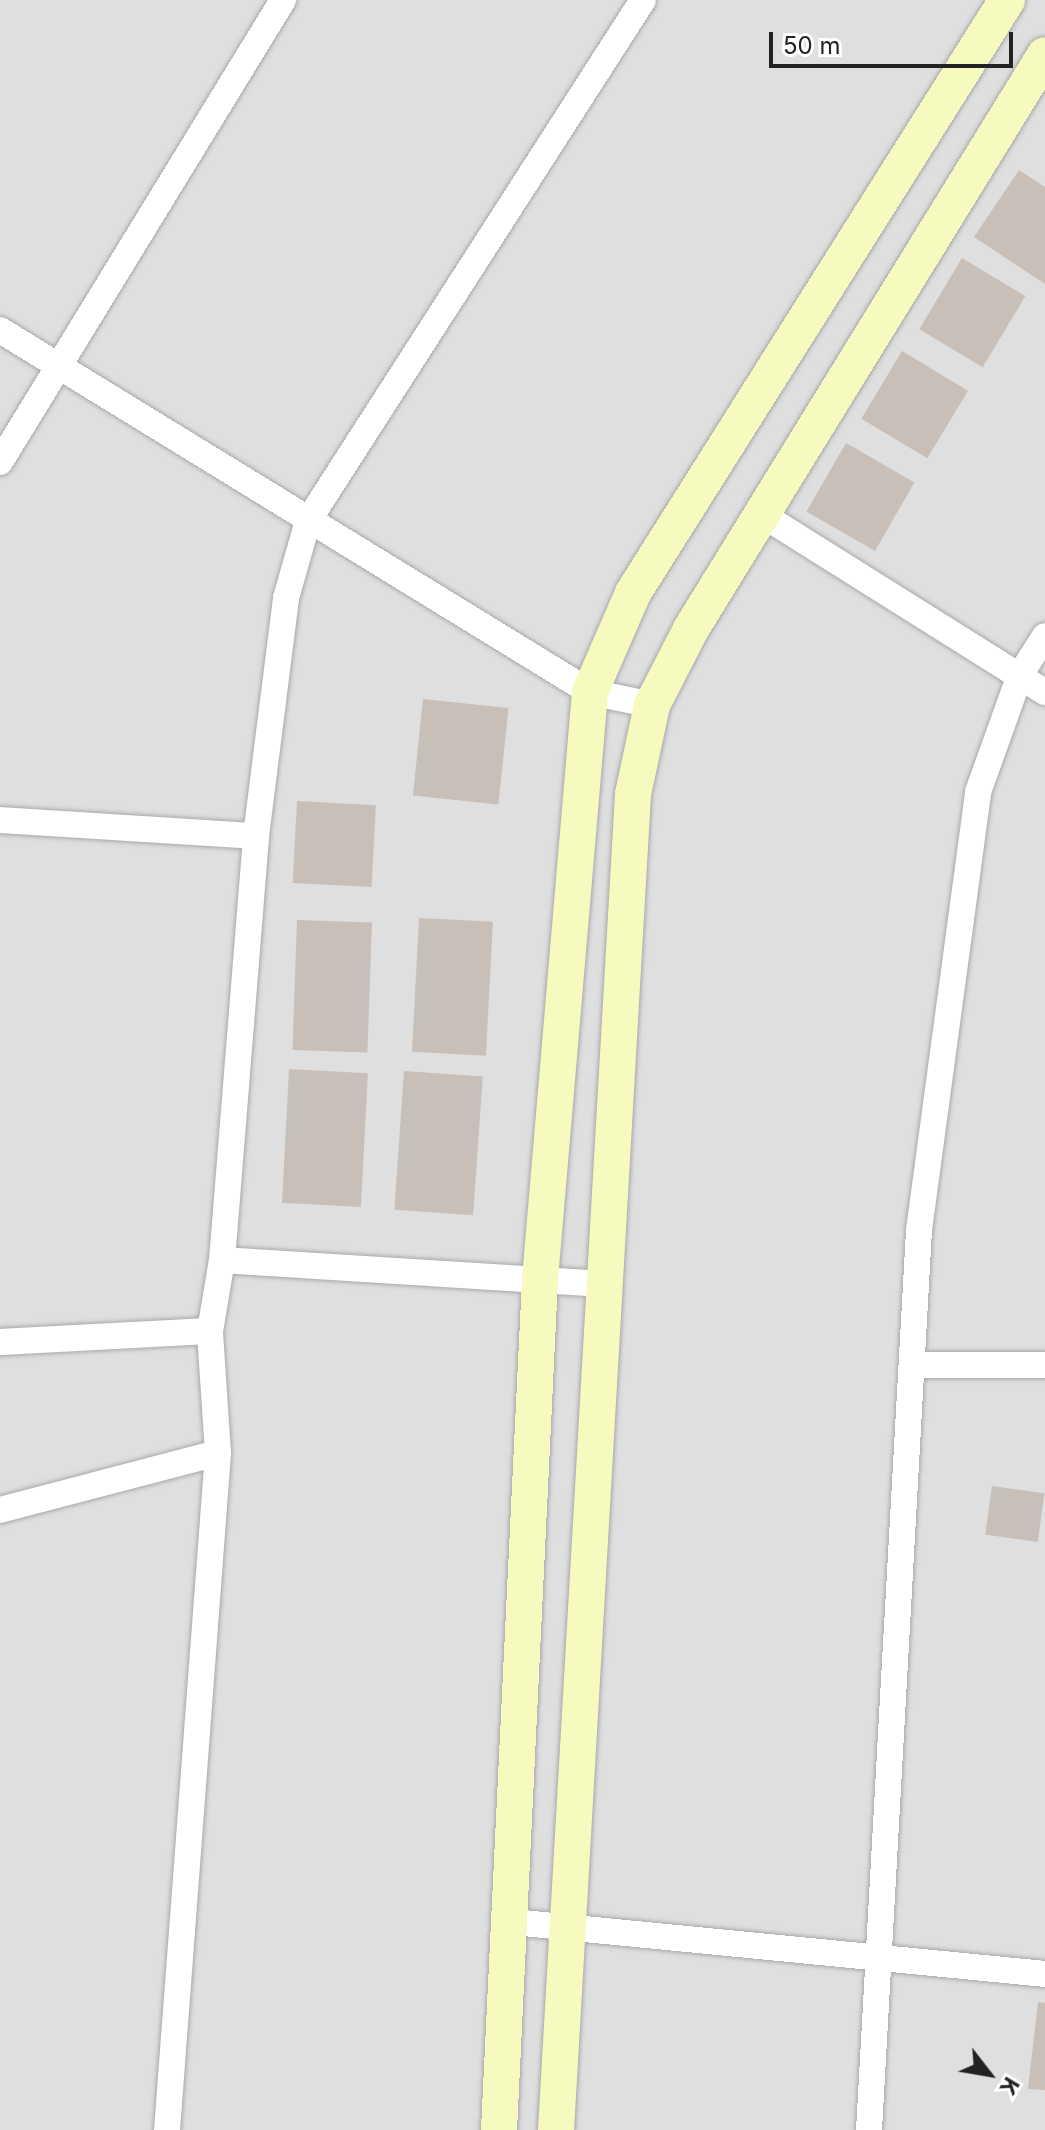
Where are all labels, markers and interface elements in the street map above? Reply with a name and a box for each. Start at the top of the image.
scale bar [773,16,1017,66]
text: 50 m [783,31,841,60]
north arrow [949,2034,1029,2114]
text: K [994,2073,1025,2100]

